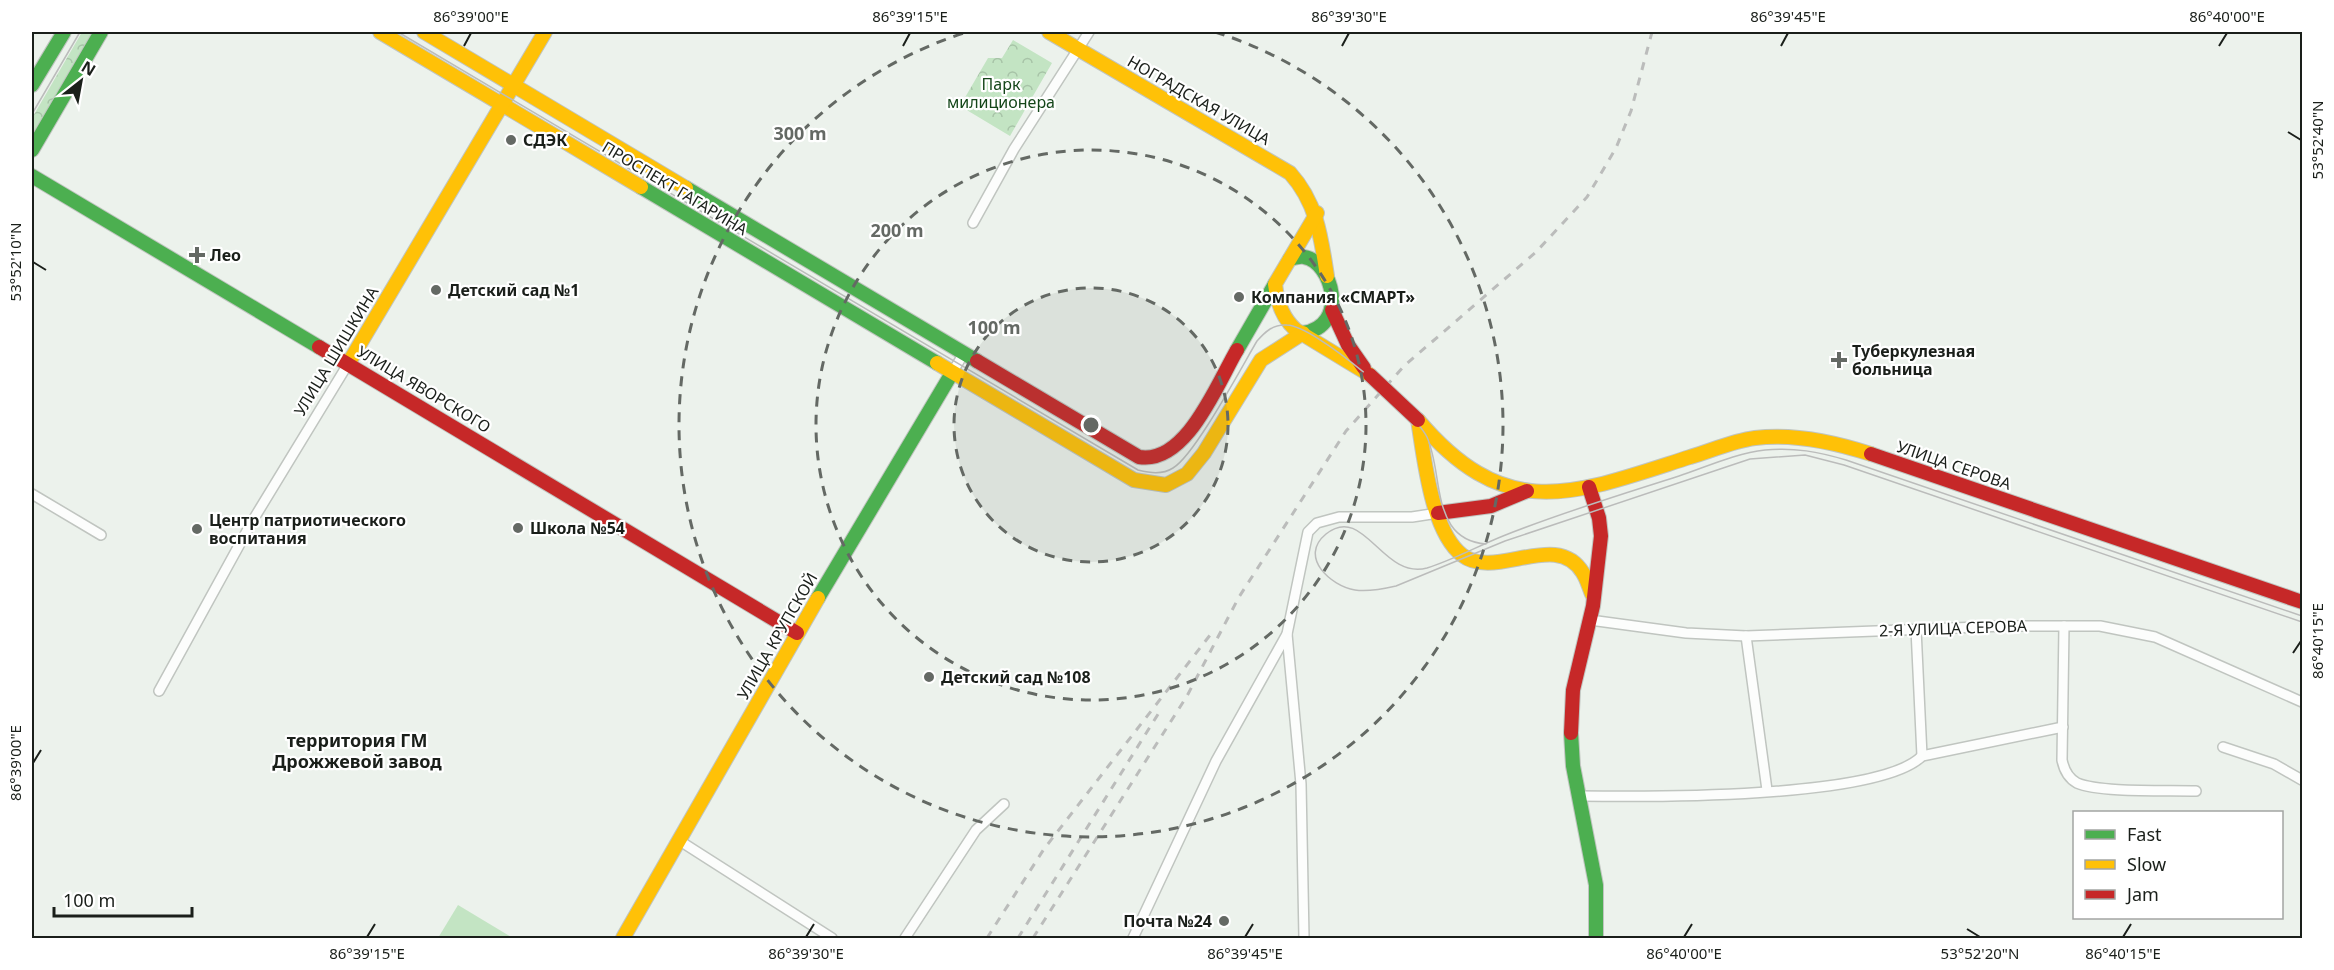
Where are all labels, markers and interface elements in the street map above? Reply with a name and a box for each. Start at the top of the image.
text: 86°39'00"E [433,6,509,26]
text: 86°39'15"E [872,6,948,26]
text: 86°39'30"E [1311,6,1387,26]
text: 86°39'45"E [1750,6,1826,26]
text: 86°40'00"E [2189,6,2265,26]
street label: НОГРАДСКАЯ УЛИЦА [1124,50,1275,150]
north arrow [51,51,111,111]
text: N [77,55,100,81]
park label: Парк милиционера [947,73,1055,113]
text: 53°52'40"N [2307,101,2327,179]
text: 300 m [773,121,827,145]
place label: СДЭК [523,129,568,151]
marker: СДЭК [504,133,518,147]
street label: ПРОСПЕКТ ГАГАРИНА [598,136,752,241]
text: 200 m [870,218,924,242]
text: 53°52'10"N [5,223,25,301]
place label: Лео [210,244,241,266]
marker: Лео [188,246,206,264]
place label: Детский сад №1 [448,279,579,301]
street label: УЛИЦА ШИШКИНА [289,282,384,420]
marker: Детский сад №1 [429,283,443,297]
place label: Компания «СМАРТ» [1251,286,1415,308]
marker: Компания «СМАРТ» [1232,290,1246,304]
text: 100 m [967,315,1021,339]
street label: УЛИЦА ЯВОРСКОГО [353,340,495,438]
place label: Туберкулезная больница [1852,340,1975,380]
marker: Туберкулезная больница [1830,351,1848,369]
centre of rings [1081,415,1101,435]
street label: УЛИЦА СЕРОВА [1894,435,2015,495]
place label: Центр патриотического воспитания [209,509,406,549]
place label: Школа №54 [530,517,625,539]
marker: Школа №54 [511,521,525,535]
marker: Центр патриотического воспитания [190,522,204,536]
street label: УЛИЦА КРУПСКОЙ [732,569,822,703]
text: 86°40'15"E [2307,603,2327,679]
street label: 2-Я УЛИЦА СЕРОВА [1879,614,2028,642]
place label: Детский сад №108 [941,666,1091,688]
marker: Детский сад №108 [922,670,936,684]
text: 86°39'00"E [5,725,25,801]
district label: территория ГМ Дрожжевой завод [272,728,442,773]
legend [2073,811,2283,919]
text: Fast [2127,822,2162,846]
text: Slow [2127,852,2166,876]
scale bar [54,880,192,918]
text: Jam [2125,882,2159,906]
text: 100 m [63,888,115,912]
place label: Почта №24 [1123,910,1212,932]
marker: Почта №24 [1217,914,1231,928]
text: 86°39'15"E [329,943,405,963]
text: 86°39'30"E [768,943,844,963]
text: 86°39'45"E [1207,943,1283,963]
text: 86°40'00"E [1646,943,1722,963]
text: 53°52'20"N [1941,943,2019,963]
text: 86°40'15"E [2085,943,2161,963]

